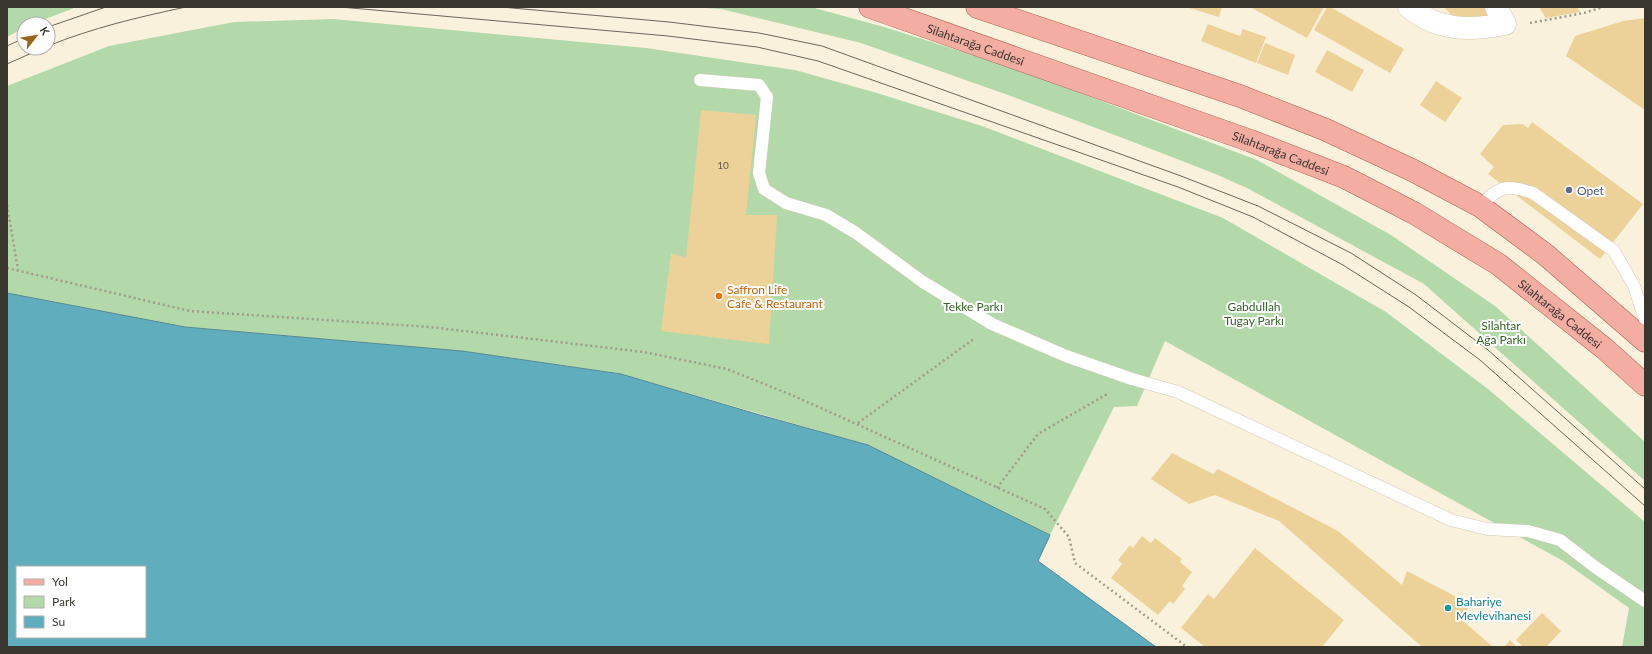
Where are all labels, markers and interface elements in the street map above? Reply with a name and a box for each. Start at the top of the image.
north arrow [16,16,56,56]
street label: Silahtarağa Caddesi [925,20,1027,68]
text: K [37,24,53,38]
street label: Silahtarağa Caddesi [1230,128,1332,178]
house number: 10 [717,159,729,171]
place label: Opet [1577,183,1605,198]
marker: Opet [1564,185,1574,195]
street label: Silahtarağa Caddesi [1515,276,1605,351]
place label: Saffron Life Cafe & Restaurant [727,282,823,311]
marker: Saffron Life Cafe & Restaurant [714,291,724,301]
park label: Tekke Parkı [943,299,1003,314]
park label: Gabdullah Tugay Parkı [1224,299,1284,328]
park label: Silahtar Ağa Parkı [1476,318,1526,347]
legend [16,566,146,638]
text: Yol [52,574,68,589]
text: Park [52,594,76,609]
place label: Bahariye Mevlevihanesi [1456,594,1531,623]
marker: Bahariye Mevlevihanesi [1443,603,1453,613]
text: Su [52,614,65,629]

